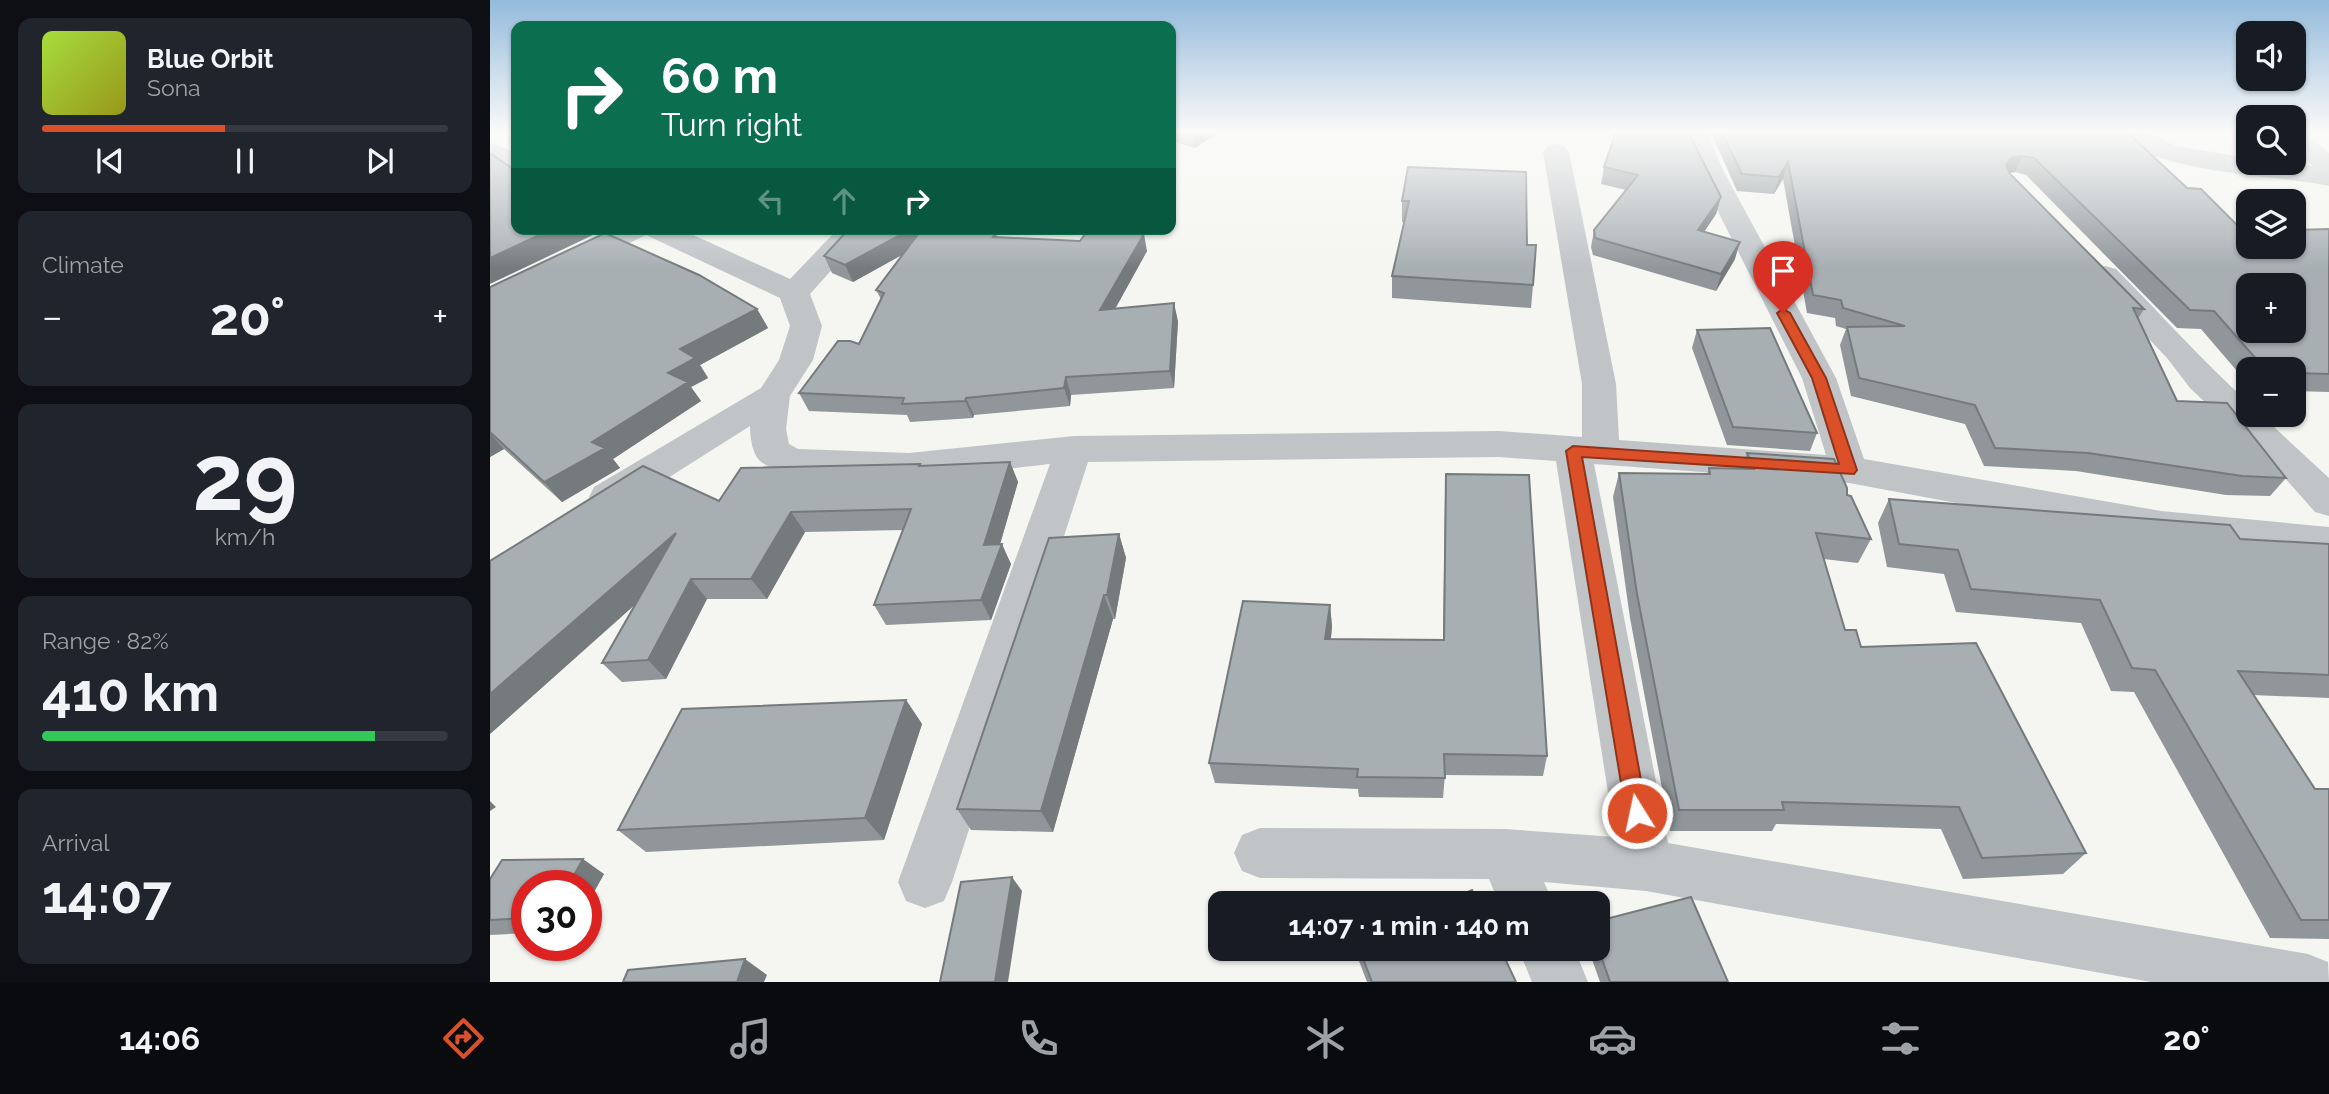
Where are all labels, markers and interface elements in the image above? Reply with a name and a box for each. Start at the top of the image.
map controls [2236,21,2306,427]
button: sound [2236,21,2306,91]
text: Blue Orbit [147,44,274,74]
text: 60 m [661,47,778,104]
icon: right [546,49,637,140]
text: Sona [147,74,201,101]
button: search [2236,105,2306,175]
text: Turn right [661,106,802,143]
icon: previous [91,142,129,180]
icon: pause [226,142,264,180]
icon: next [361,142,399,180]
icon: left [752,182,790,220]
icon: ahead [825,182,863,220]
icon: right [898,182,936,220]
button: layers [2236,189,2306,259]
pin [1753,241,1813,313]
text: Climate [42,251,124,278]
icon: arrive [1764,252,1802,290]
button: + [2236,273,2306,343]
text: 20° [210,286,285,347]
text: − [42,294,62,339]
text: + [432,294,448,339]
button: − [2236,357,2306,427]
text: 29 [193,424,297,531]
text: km/h [215,523,275,550]
text: Range · 82% [42,627,169,654]
text: 410 km [42,662,219,723]
position arrow [1600,776,1674,850]
text: Arrival [42,829,109,856]
text: 14:07 [42,864,171,925]
speed limit sign: 30 [511,870,602,961]
text: 14:07 · 1 min · 140 m [1288,911,1530,941]
icon: directions [439,1014,488,1063]
icon: music [726,1014,775,1063]
icon: phone [1014,1014,1063,1063]
icon: climate [1301,1014,1350,1063]
icon: car [1588,1014,1637,1063]
icon: filters [1876,1014,1925,1063]
text: 14:06 [119,1020,200,1057]
text: 20° [2163,1020,2210,1057]

